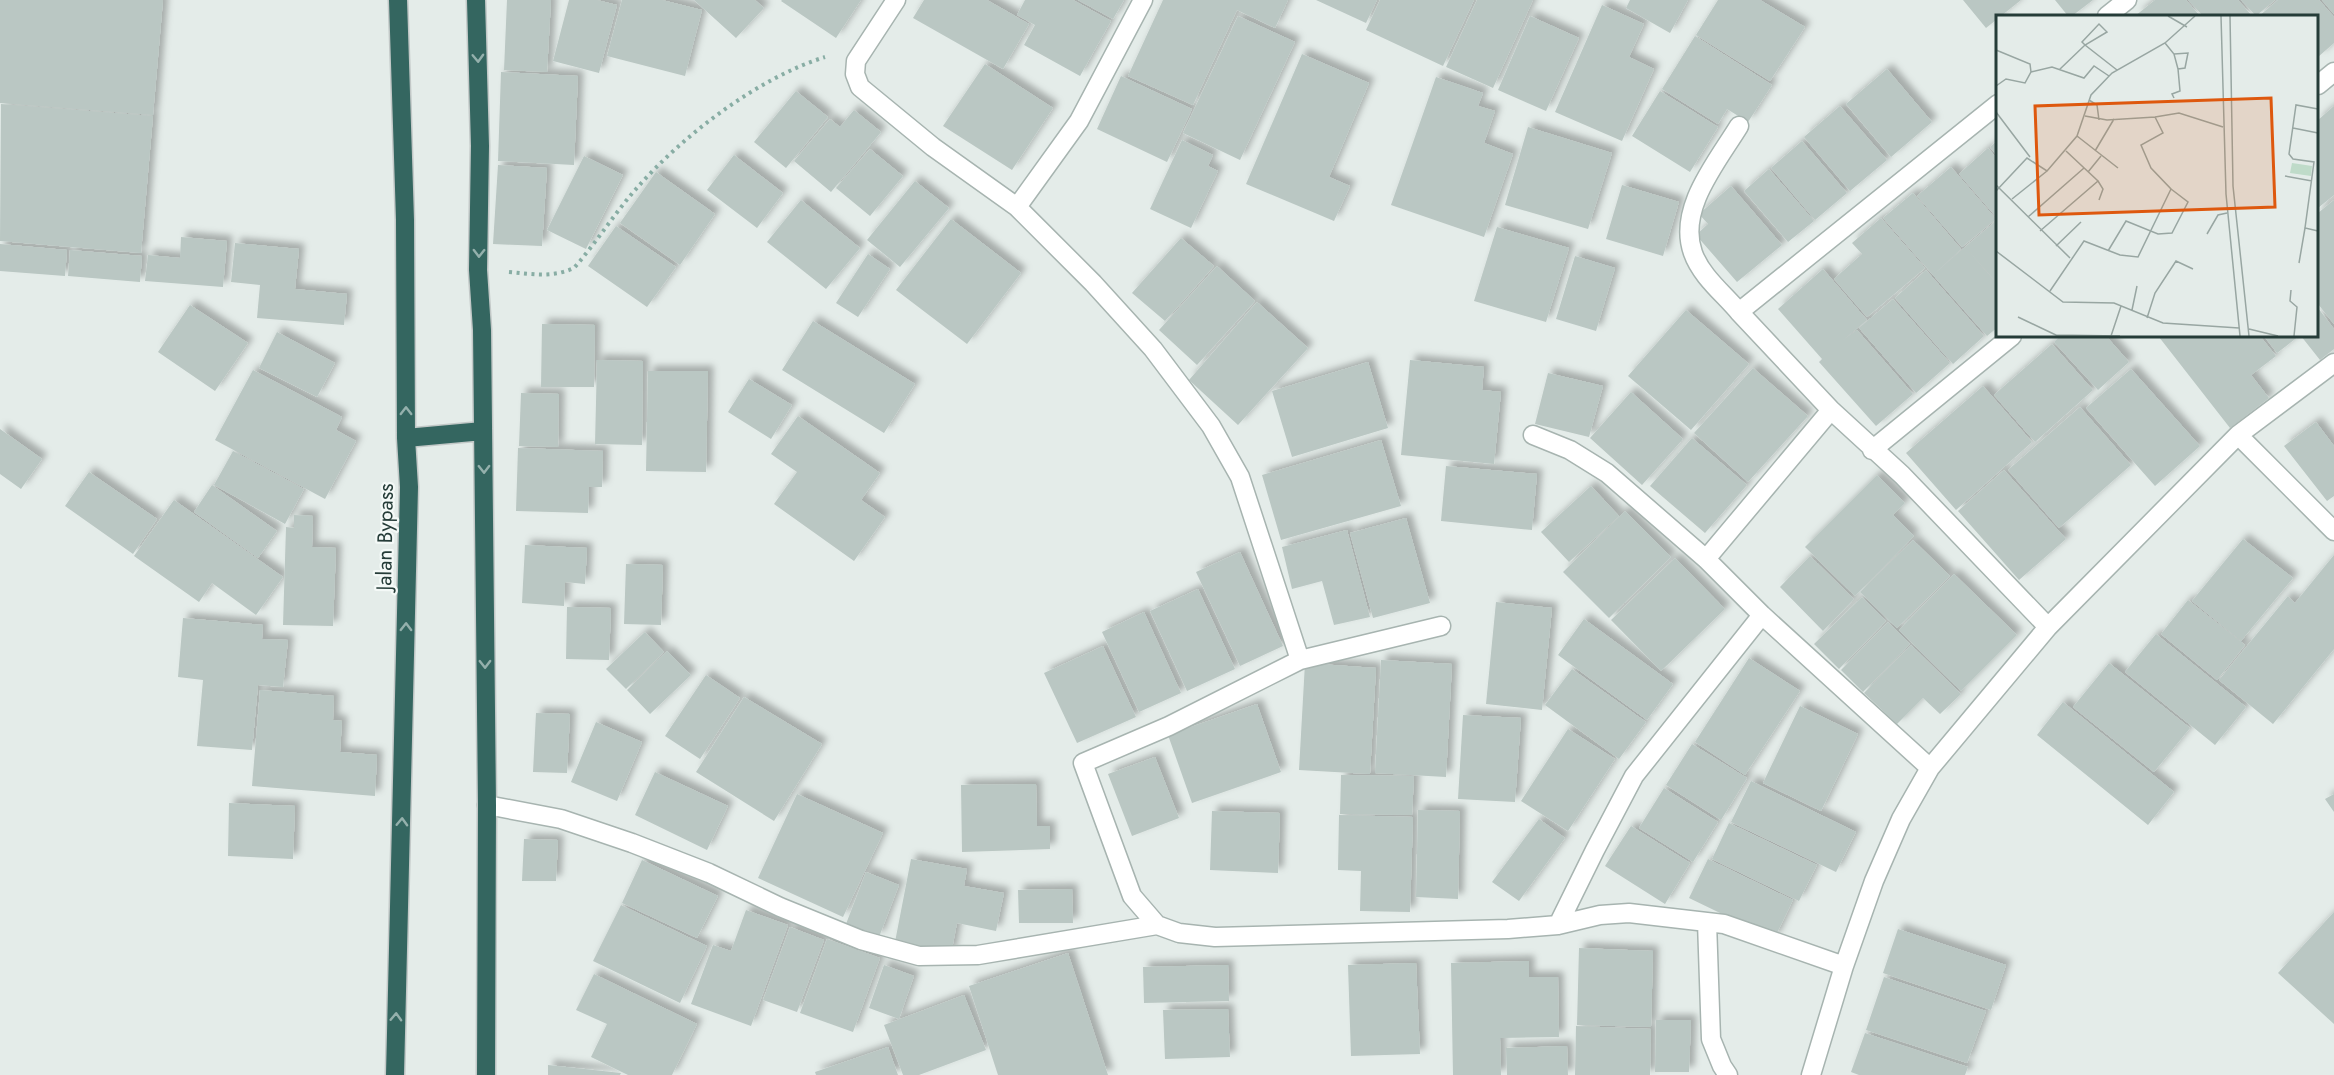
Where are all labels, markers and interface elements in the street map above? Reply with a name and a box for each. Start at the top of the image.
inset map [1996,15,2319,338]
one-way arrow [472,54,484,63]
one-way arrow [472,249,485,258]
one-way arrow [400,406,412,415]
one-way arrow [478,465,490,474]
street label: Jalan Bypass [369,483,401,594]
one-way arrow [400,622,412,631]
one-way arrow [479,660,491,669]
one-way arrow [396,817,409,826]
one-way arrow [390,1012,403,1021]

